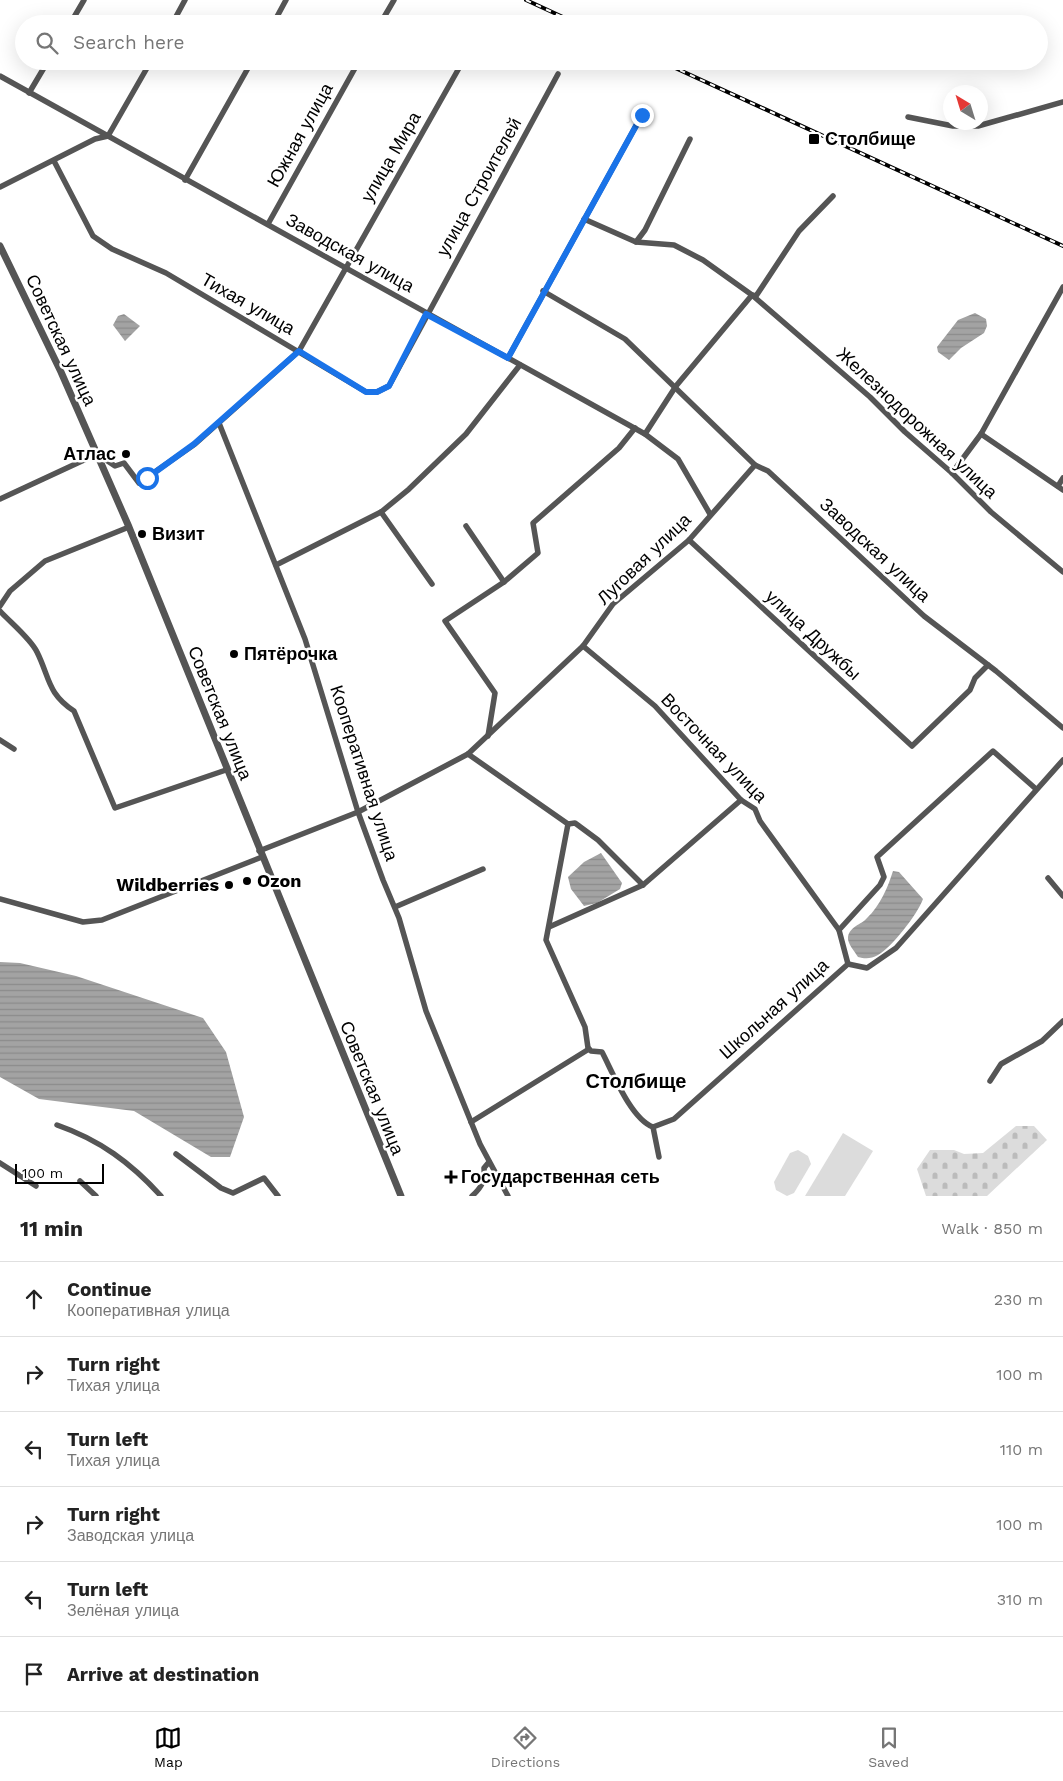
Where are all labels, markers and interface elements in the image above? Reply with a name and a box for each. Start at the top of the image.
search box [15,15,1048,70]
icon: search [33,29,61,57]
text: Search here [73,31,184,54]
street label: Южная улица [262,78,337,190]
north arrow [943,85,988,130]
route end [631,104,654,127]
street label: улица Мира [356,107,425,206]
street label: улица Строителей [432,114,525,260]
place label: Столбище [825,128,916,149]
marker: Столбище [807,132,821,146]
street label: Заводская улица [283,209,419,297]
street label: Тихая улица [198,268,300,339]
street label: Советская улица [22,271,101,410]
street label: Железнодорожная улица [833,343,1003,503]
place label: Атлас [63,443,116,464]
marker: Атлас [120,448,132,460]
route start [136,467,159,490]
street label: Заводская улица [816,493,936,607]
street label: Луговая улица [593,508,696,609]
place label: Визит [152,523,205,544]
marker: Визит [136,528,148,540]
street label: улица Дружбы [761,585,865,684]
street label: Советская улица [184,643,257,784]
place label: Пятёрочка [244,643,338,664]
marker: Пятёрочка [228,648,240,660]
street label: Кооперативная улица [326,683,403,864]
street label: Восточная улица [657,689,772,807]
place label: Ozon [257,870,301,891]
place label: Wildberries [116,874,219,895]
marker: Ozon [241,875,253,887]
marker: Wildberries [223,879,235,891]
street label: Школьная улица [715,954,833,1063]
street label: Советская улица [336,1018,409,1159]
district label: Столбище [586,1069,686,1093]
scale bar [15,1161,104,1184]
text: 100 m [22,1165,63,1181]
place label: Государственная сеть [461,1166,660,1187]
marker: Государственная сеть [445,1171,457,1183]
text: 11 min [20,1216,83,1241]
text: Walk · 850 m [941,1219,1043,1238]
text: Continue [67,1278,151,1301]
icon: ahead [20,1285,48,1313]
text: 230 m [994,1290,1043,1309]
text: Кооперативная улица [67,1301,230,1320]
text: Turn right [67,1353,160,1376]
icon: right [20,1360,48,1388]
text: 100 m [996,1365,1043,1384]
text: Тихая улица [67,1376,160,1395]
text: Turn left [67,1428,148,1451]
icon: left [20,1435,48,1463]
text: 110 m [1000,1440,1043,1459]
text: Тихая улица [67,1451,160,1470]
text: Turn right [67,1503,160,1526]
icon: right [20,1510,48,1538]
text: 100 m [996,1515,1043,1534]
text: Заводская улица [67,1526,194,1545]
text: Turn left [67,1578,148,1601]
icon: left [20,1585,48,1613]
text: 310 m [997,1590,1043,1609]
text: Зелёная улица [67,1601,179,1620]
icon: arrive [20,1660,48,1688]
text: Arrive at destination [67,1663,259,1686]
tab: Map [154,1724,183,1770]
tab: Directions [491,1724,560,1770]
tab: Saved [868,1724,909,1770]

